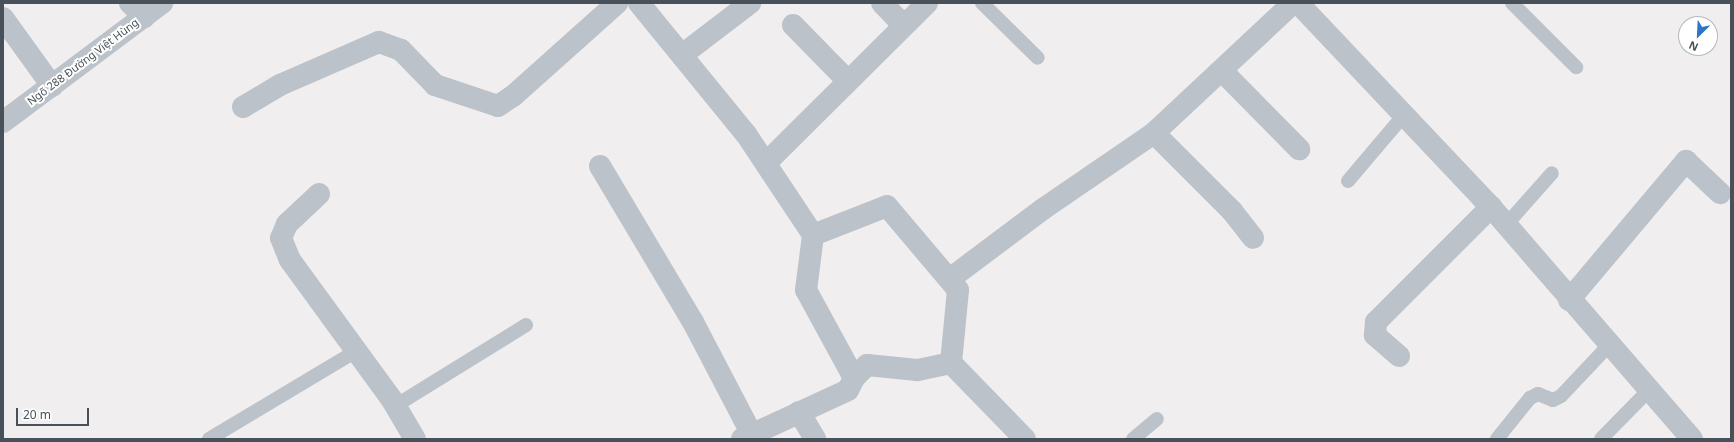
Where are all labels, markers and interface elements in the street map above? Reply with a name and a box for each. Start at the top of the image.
street label: Ngõ 288 Đường Việt Hùng [25,16,141,108]
north arrow [1678,16,1718,56]
text: N [1686,38,1700,55]
scale bar [18,400,91,426]
text: 20 m [23,406,51,423]

